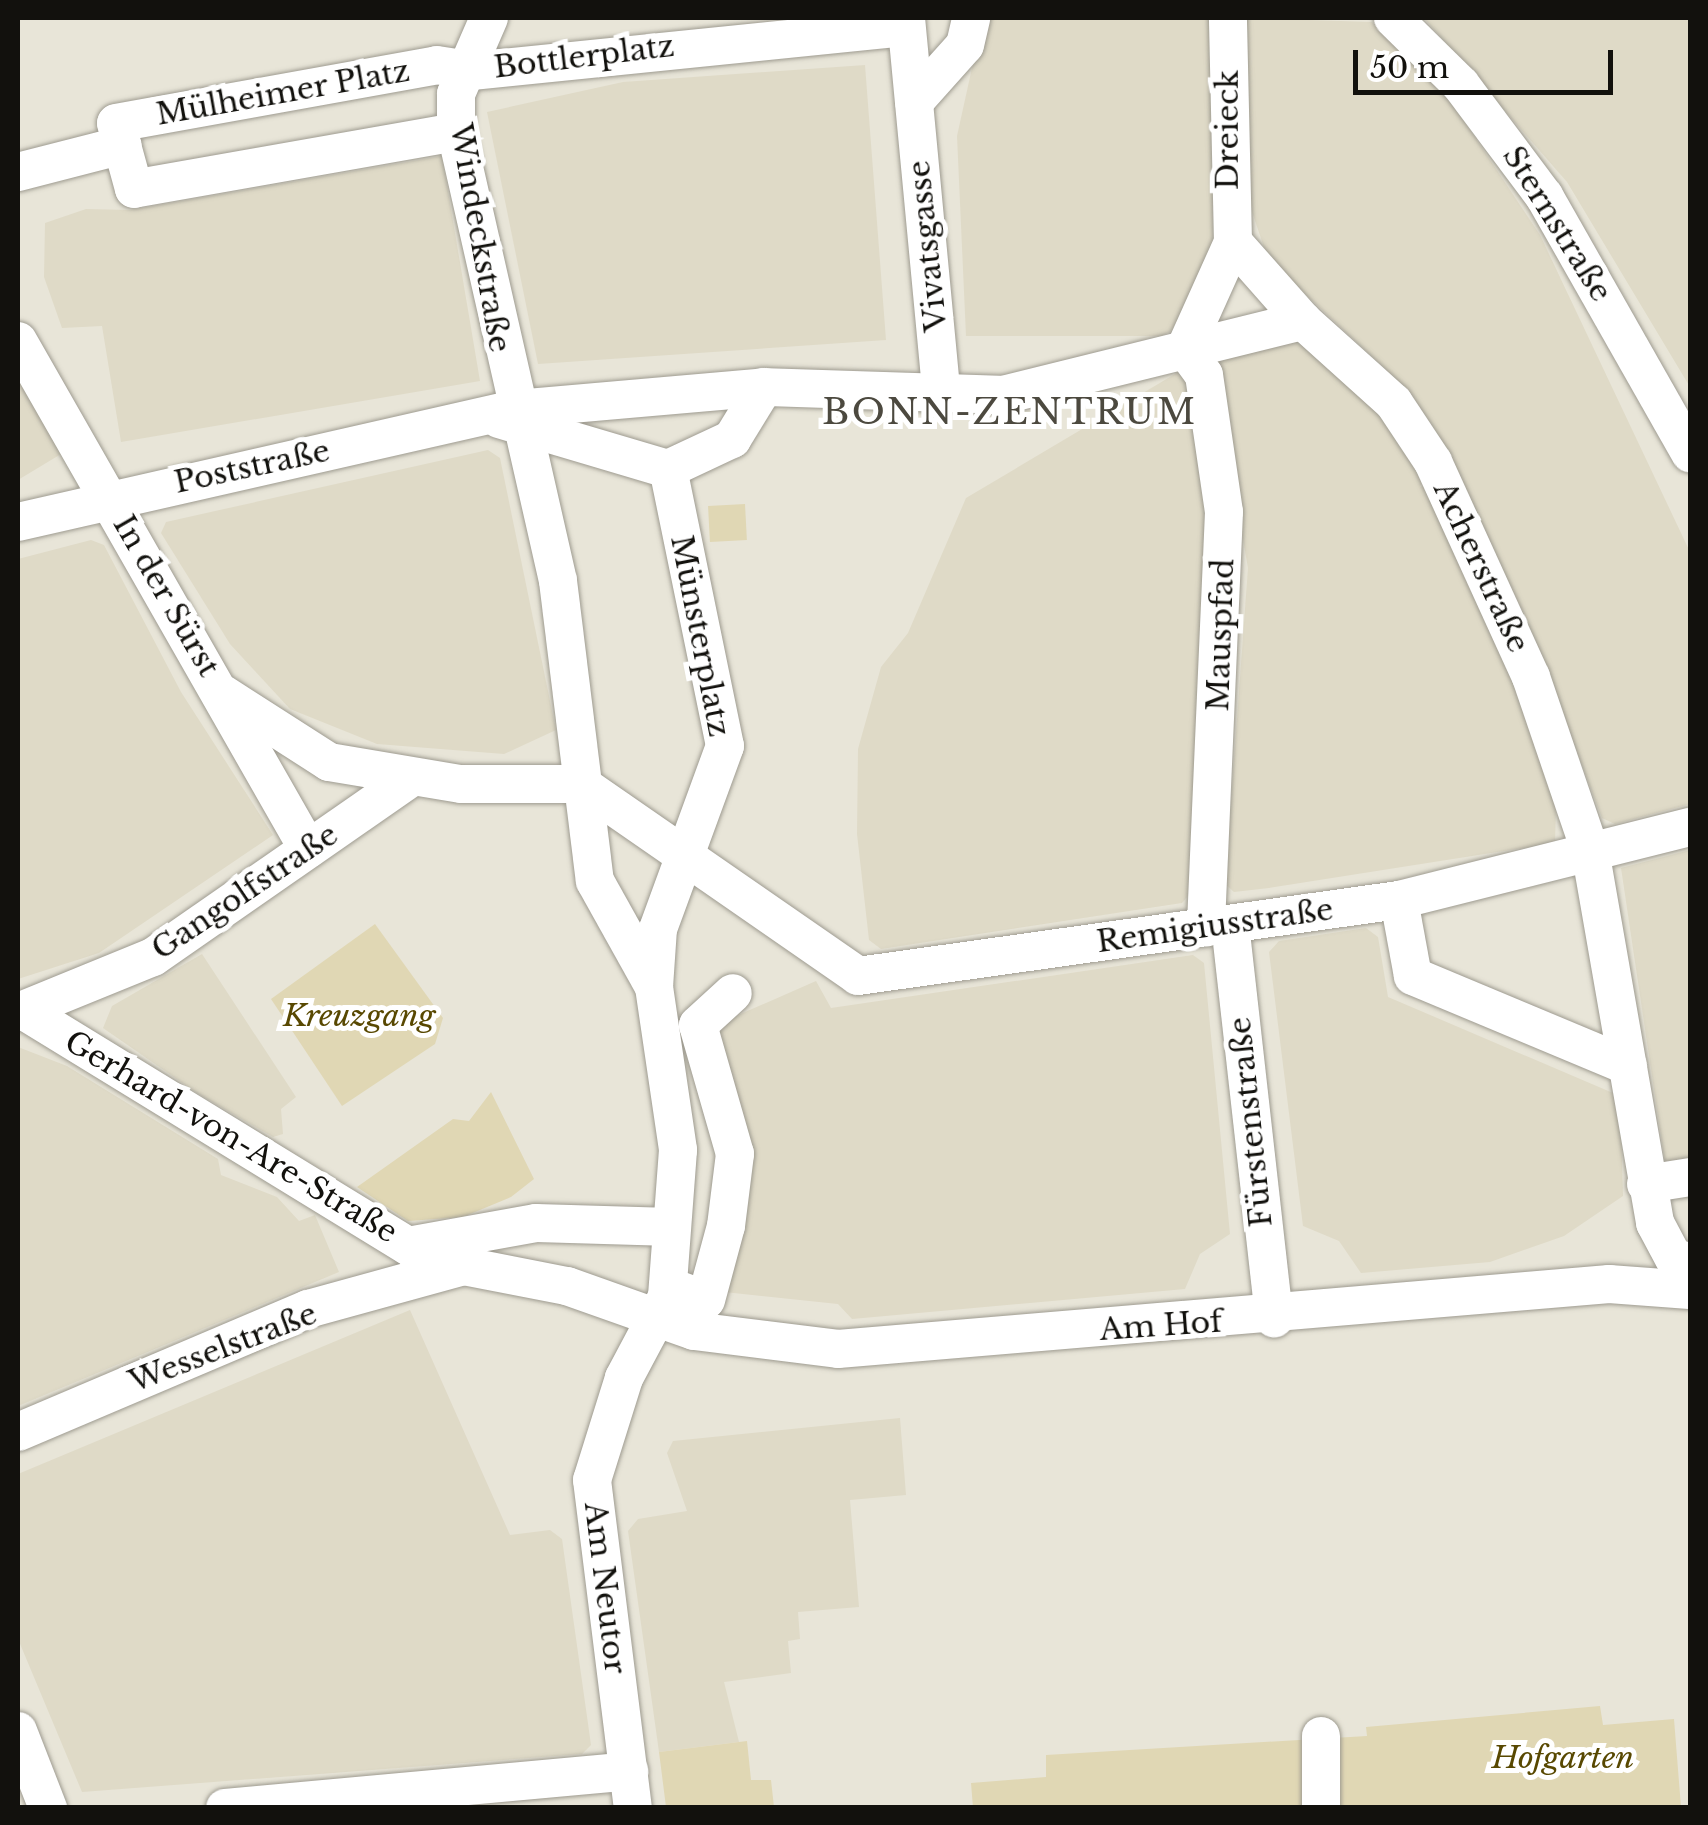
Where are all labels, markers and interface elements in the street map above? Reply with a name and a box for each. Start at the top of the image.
street label: Bottlerplatz [492,28,676,86]
scale bar [1358,30,1618,92]
text: 50 m [1370,49,1449,86]
street label: Mülheimer Platz [153,53,413,133]
street label: Dreieck [1210,70,1246,190]
street label: Windeckstraße [442,121,518,355]
street label: Sternstraße [1495,140,1619,308]
street label: Vivatsgasse [901,159,955,333]
district label: BONN-ZENTRUM [822,391,1198,433]
street label: Poststraße [171,433,333,501]
street label: Acherstraße [1426,476,1536,658]
street label: In der Sürst [105,509,227,683]
street label: Münsterplatz [663,532,737,740]
street label: Mauspfad [1200,558,1242,712]
street label: Gangolfstraße [145,817,345,967]
street label: Remigiusstraße [1094,892,1336,960]
park label: Kreuzgang [283,998,435,1034]
street label: Fürstenstraße [1222,1015,1280,1229]
street label: Gerhard-von-Are-Straße [58,1023,404,1251]
street label: Wesselstraße [124,1296,322,1400]
street label: Am Hof [1098,1304,1224,1348]
street label: Am Neutor [577,1500,633,1676]
park label: Hofgarten [1492,1740,1634,1776]

